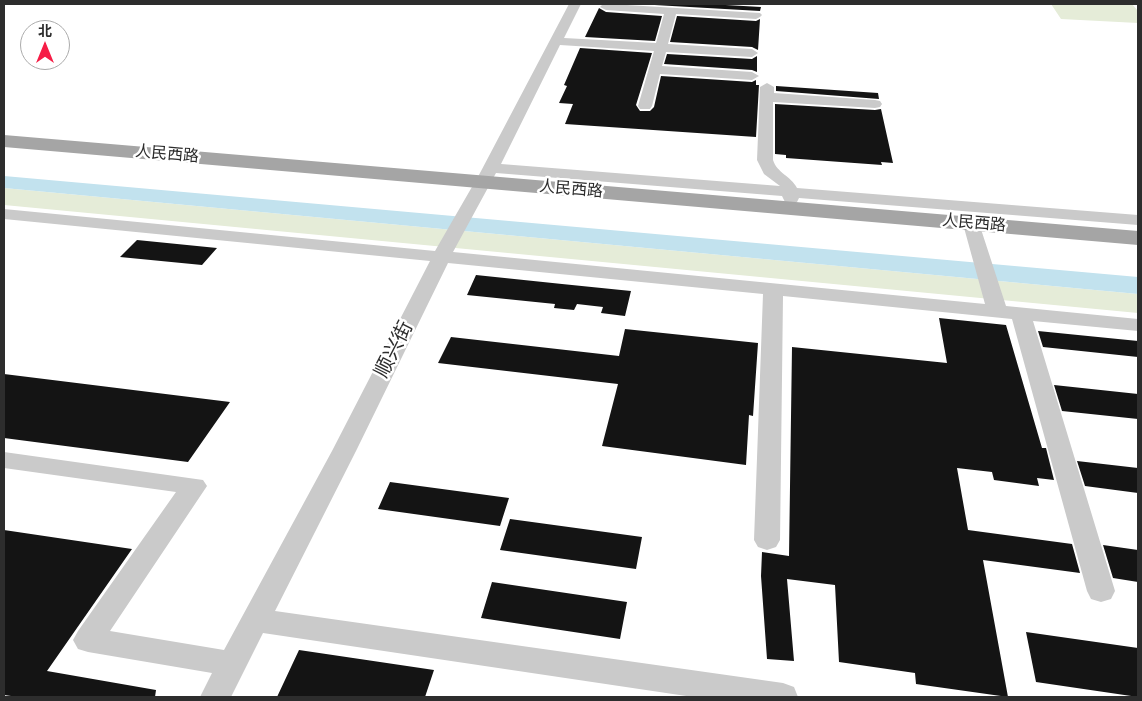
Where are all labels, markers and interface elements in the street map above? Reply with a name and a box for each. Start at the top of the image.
north arrow [20,20,70,70]
text: 北 [38,21,52,41]
street label: 人民西路 [134,143,200,167]
street label: 人民西路 [538,178,604,202]
street label: 人民西路 [941,212,1007,236]
street label: 顺兴街 [371,318,419,382]

